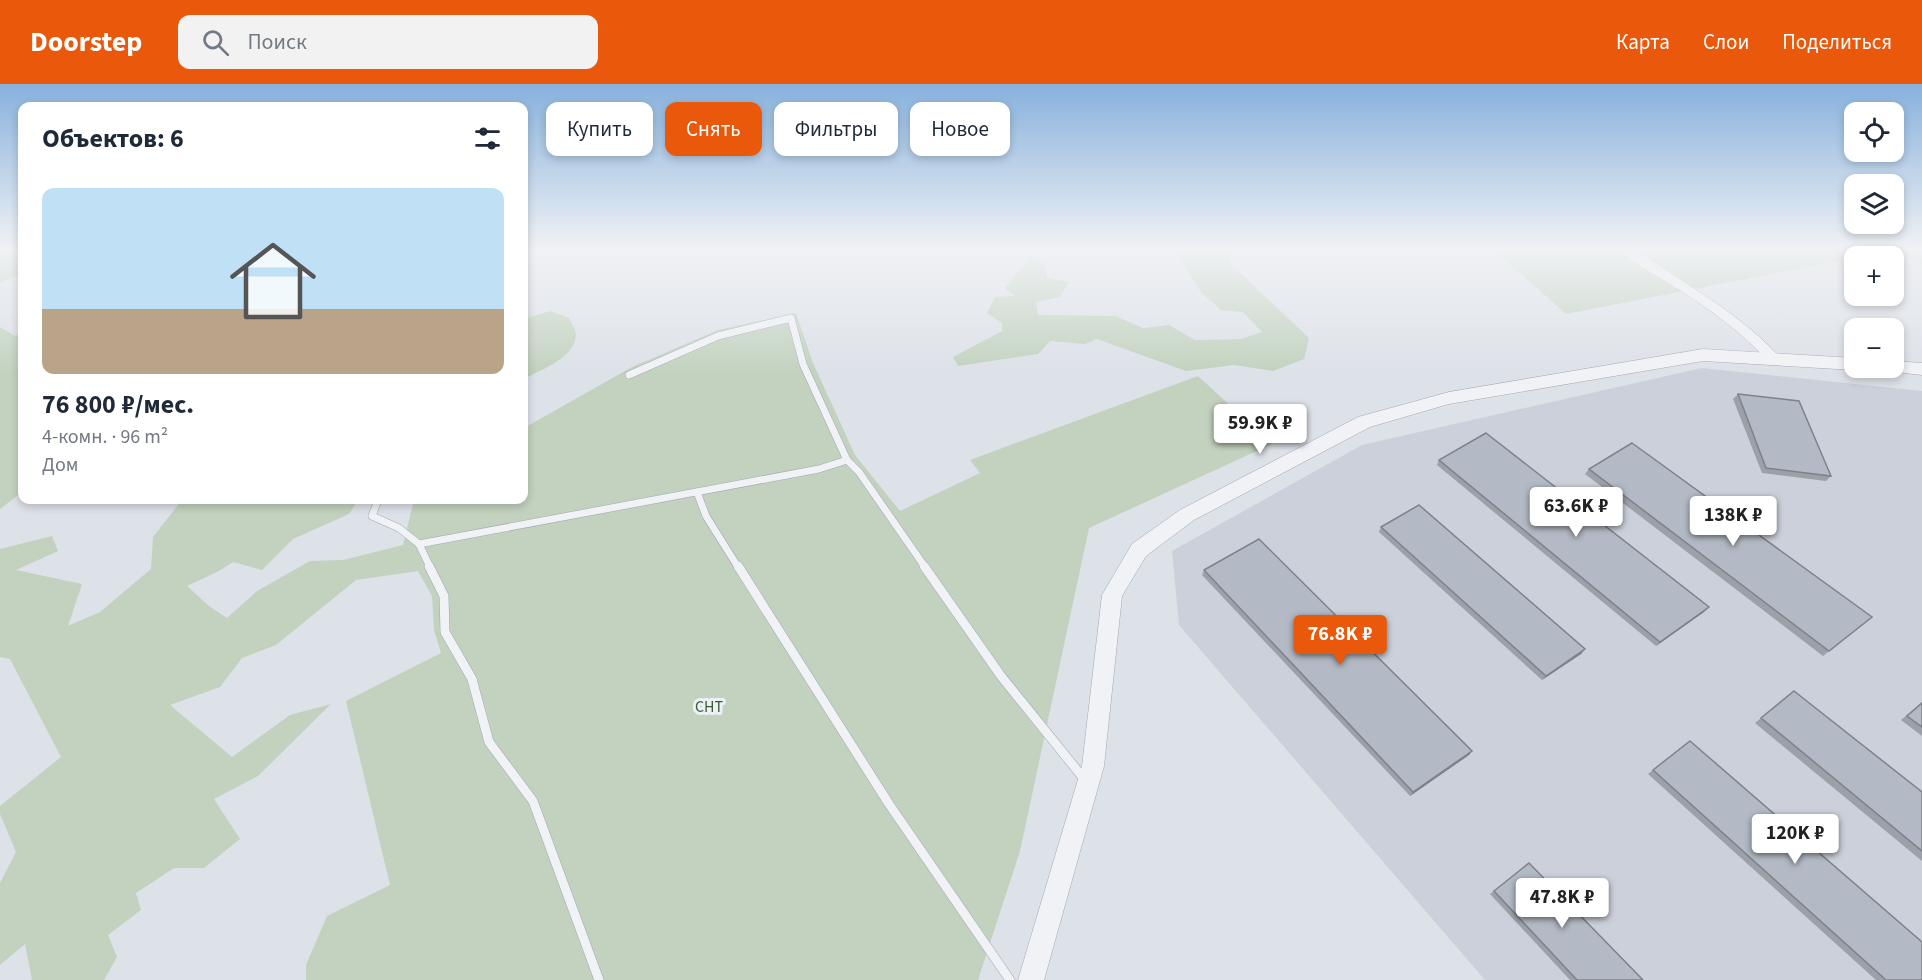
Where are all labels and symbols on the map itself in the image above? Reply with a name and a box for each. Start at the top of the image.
pin: 59.9K ₽ [1205,404,1315,455]
pin: 63.6K ₽ [1521,487,1631,538]
pin: 138K ₽ [1684,496,1782,547]
pin: 76.8K ₽ [1285,615,1395,666]
park label: СНТ [695,696,723,718]
pin: 120K ₽ [1746,814,1844,865]
pin: 47.8K ₽ [1507,878,1617,929]

